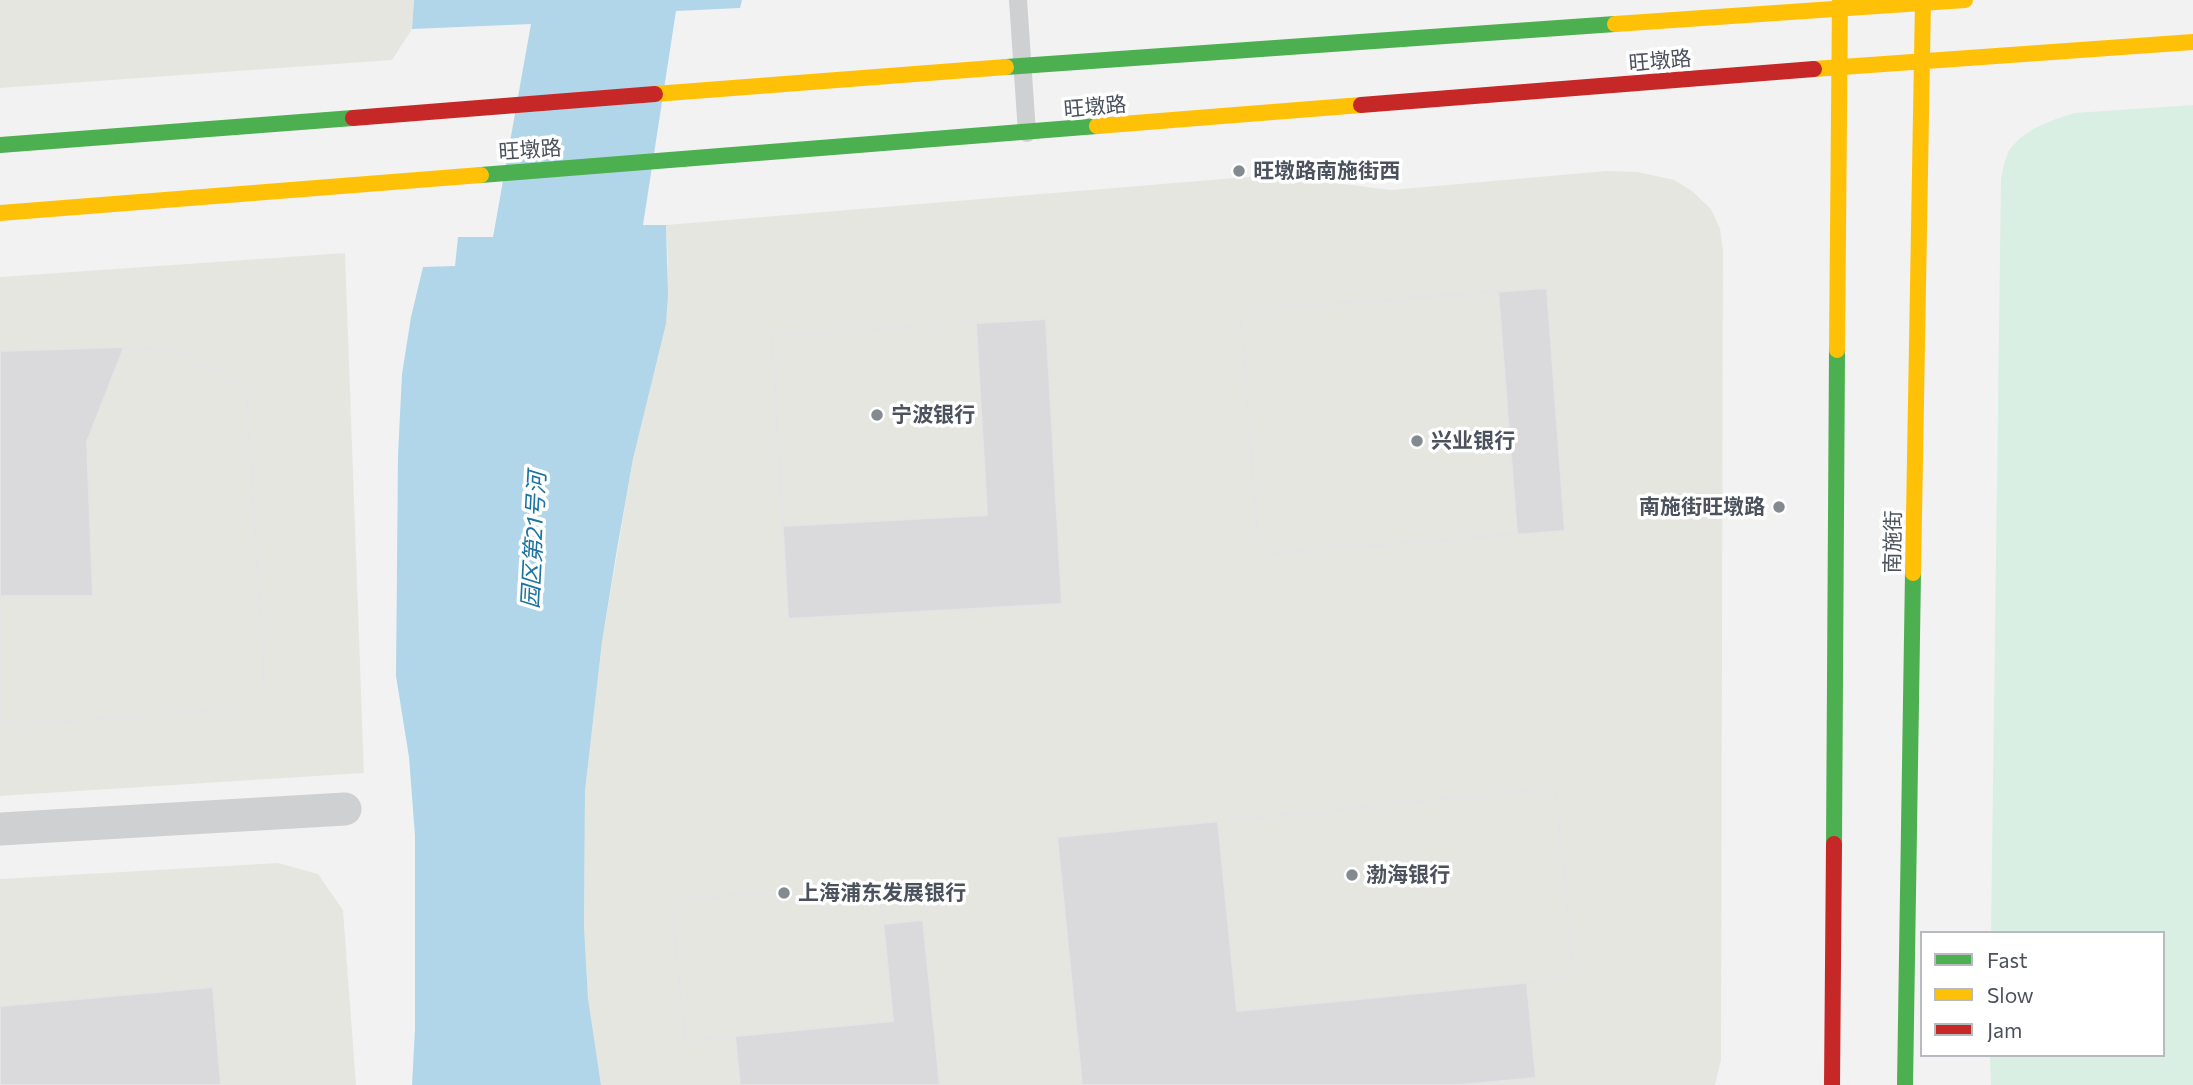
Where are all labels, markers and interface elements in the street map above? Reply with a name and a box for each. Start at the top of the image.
street label: 旺墩路 [1628,46,1692,76]
street label: 旺墩路 [1063,92,1127,122]
street label: 旺墩路 [498,135,562,165]
place label: 旺墩路南施街西 [1253,158,1400,184]
marker: 旺墩路南施街西 [1231,163,1247,179]
place label: 宁波银行 [891,402,975,428]
marker: 宁波银行 [869,407,885,423]
place label: 兴业银行 [1431,428,1515,454]
marker: 兴业银行 [1409,433,1425,449]
water label: 园区第21号河 [517,471,551,609]
place label: 南施街旺墩路 [1639,494,1765,520]
marker: 南施街旺墩路 [1771,499,1787,515]
street label: 南施街 [1880,510,1906,574]
place label: 渤海银行 [1366,862,1450,888]
marker: 渤海银行 [1344,867,1360,883]
place label: 上海浦东发展银行 [798,880,966,906]
marker: 上海浦东发展银行 [776,885,792,901]
legend [1920,931,2165,1057]
text: Fast [1987,947,2028,972]
text: Slow [1987,982,2034,1007]
text: Jam [1987,1017,2022,1042]

